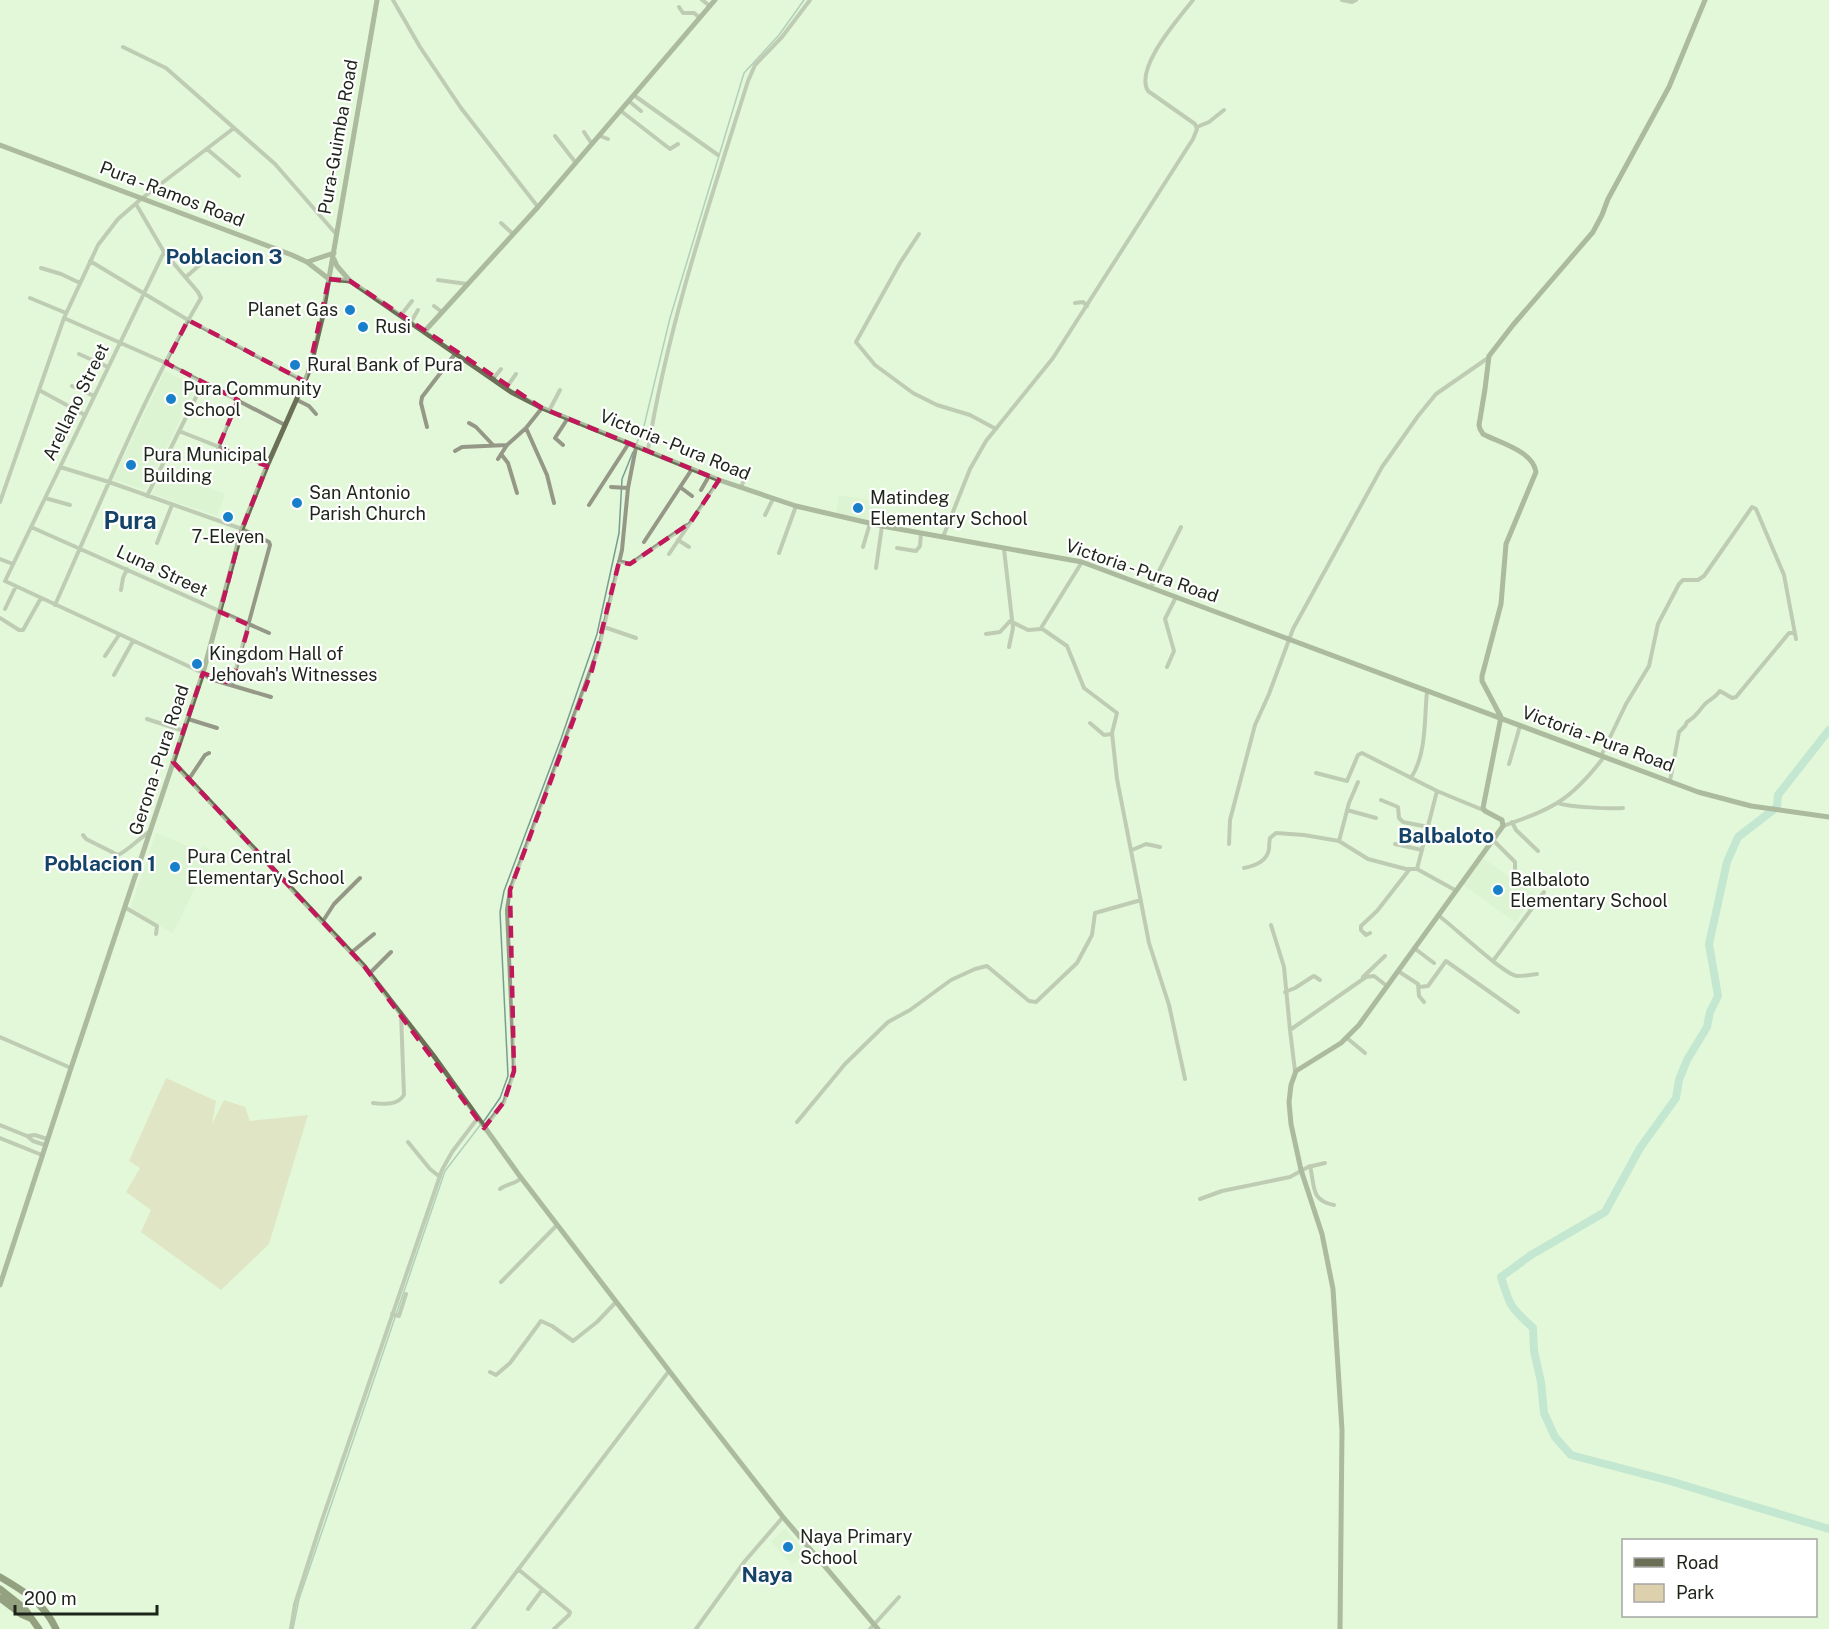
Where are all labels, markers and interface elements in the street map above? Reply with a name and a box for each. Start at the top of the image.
street label: Pura-Guimba Road [314,58,361,216]
street label: Pura - Ramos Road [97,156,247,231]
district label: Poblacion 3 [165,244,283,269]
place label: Planet Gas [248,299,338,320]
marker: Planet Gas [343,303,357,317]
place label: Rusi [375,316,411,337]
marker: Rusi [356,320,370,334]
street label: Arellano Street [38,340,113,464]
place label: Rural Bank of Pura [307,354,463,375]
marker: Rural Bank of Pura [288,358,302,372]
place label: Pura Community School [183,378,322,420]
marker: Pura Community School [164,392,178,406]
street label: Victoria - Pura Road [597,405,754,484]
place label: Pura Municipal Building [143,444,268,486]
marker: Pura Municipal Building [124,458,138,472]
place label: San Antonio Parish Church [309,482,426,524]
place label: Matindeg Elementary School [870,487,1028,529]
marker: San Antonio Parish Church [290,496,304,510]
marker: Matindeg Elementary School [851,501,865,515]
district label: Pura [103,506,157,534]
marker: 7-Eleven [221,510,235,524]
place label: 7-Eleven [191,526,265,547]
street label: Victoria - Pura Road [1063,534,1221,607]
street label: Luna Street [113,540,211,601]
place label: Kingdom Hall of Jehovah's Witnesses [209,643,377,685]
marker: Kingdom Hall of Jehovah's Witnesses [190,657,204,671]
street label: Gerona - Pura Road [124,682,193,838]
street label: Victoria - Pura Road [1519,701,1677,776]
district label: Balbaloto [1398,823,1494,848]
place label: Pura Central Elementary School [187,846,345,888]
district label: Poblacion 1 [44,851,156,876]
marker: Pura Central Elementary School [168,860,182,874]
place label: Balbaloto Elementary School [1510,869,1668,911]
marker: Balbaloto Elementary School [1491,883,1505,897]
place label: Naya Primary School [800,1526,913,1568]
legend [1622,1539,1817,1617]
marker: Naya Primary School [781,1540,795,1554]
text: Road [1676,1552,1719,1573]
district label: Naya [741,1562,793,1587]
scale bar [15,1578,158,1616]
text: Park [1676,1582,1714,1603]
text: 200 m [24,1588,77,1609]

